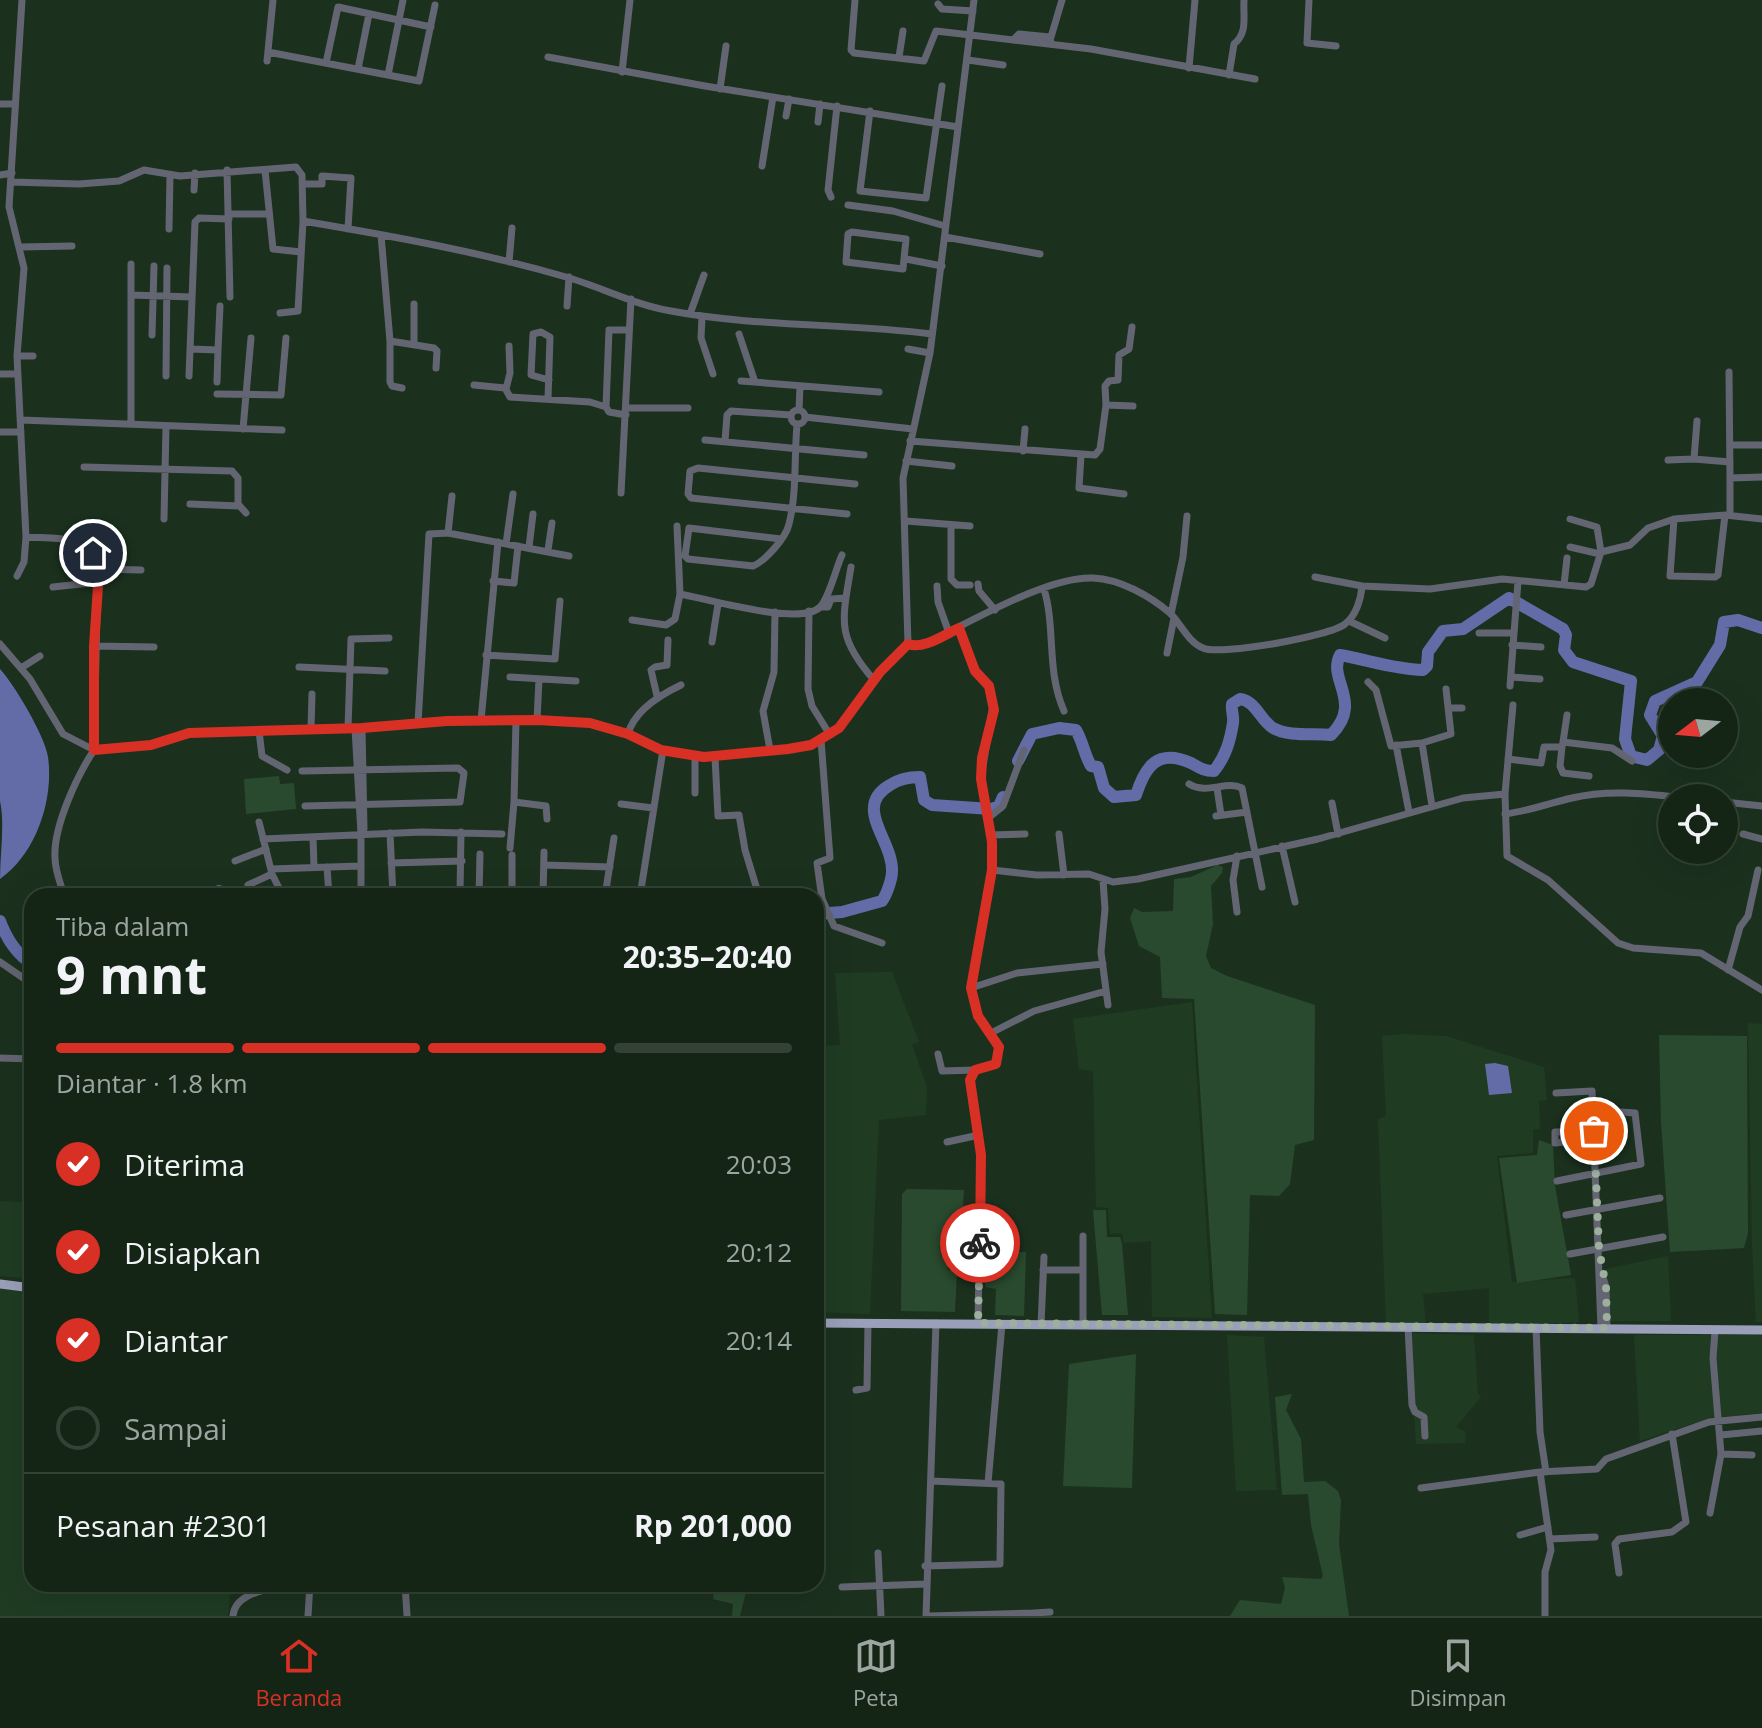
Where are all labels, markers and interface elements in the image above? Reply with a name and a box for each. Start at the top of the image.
pin [59,519,127,587]
icon: home [71,531,115,575]
north arrow [1658,688,1738,768]
map controls [1658,688,1738,864]
button: locate [1658,784,1738,864]
text: Tiba dalam [56,908,189,944]
text: 20:35–20:40 [623,936,792,977]
text: 9 mnt [56,938,207,1009]
text: Diantar · 1.8 km [56,1065,248,1101]
pin [1560,1097,1628,1165]
icon: bag [1572,1109,1616,1153]
icon: check [56,1142,100,1186]
text: Diterima [124,1144,245,1185]
text: 20:03 [726,1146,792,1182]
courier [940,1203,1020,1283]
icon: bike [958,1221,1002,1265]
icon: check [56,1230,100,1274]
text: Disiapkan [124,1232,261,1273]
text: 20:12 [726,1234,792,1270]
icon: check [56,1318,100,1362]
text: Diantar [124,1320,228,1361]
text: 20:14 [726,1322,792,1358]
text: Sampai [124,1408,228,1449]
text: Pesanan #2301 [56,1505,271,1546]
text: Rp 201,000 [634,1505,792,1546]
tab: Beranda [255,1634,342,1712]
tab: Peta [853,1634,899,1712]
tab: Disimpan [1410,1634,1507,1712]

